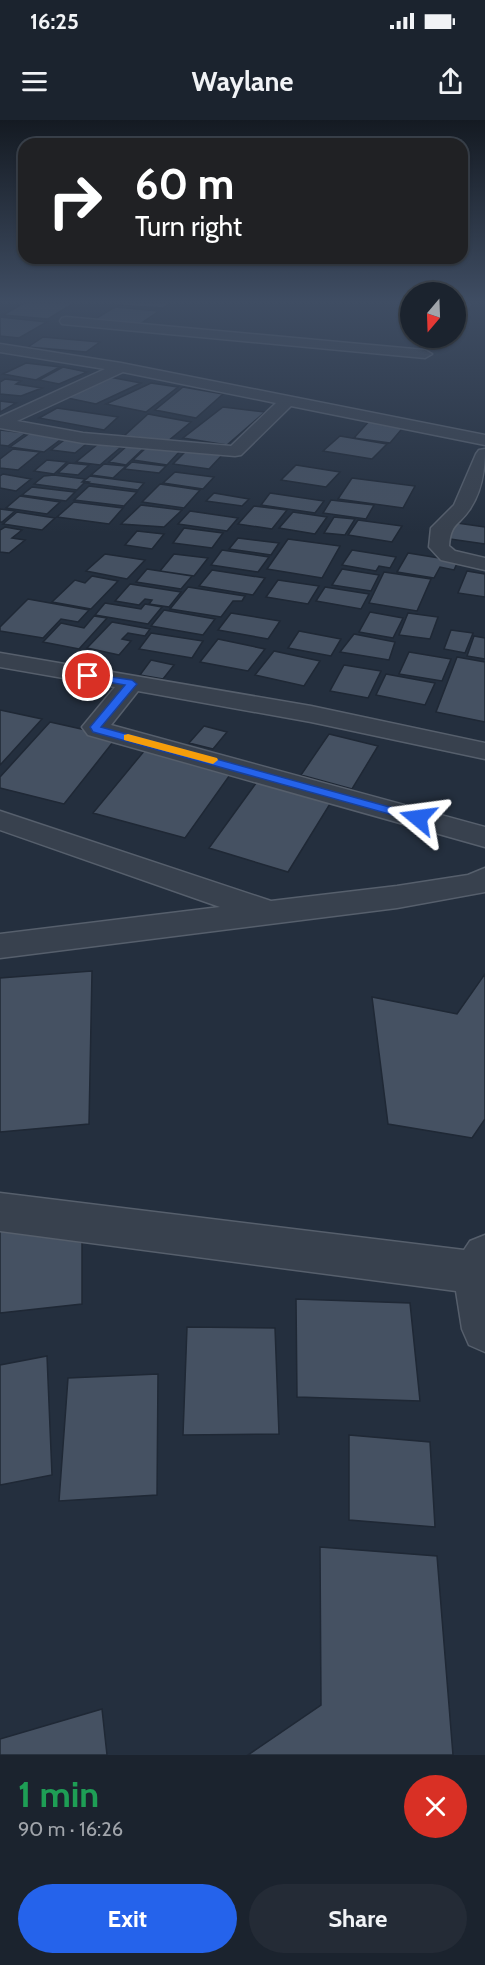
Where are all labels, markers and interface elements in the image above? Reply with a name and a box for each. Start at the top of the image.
text: 16:25 [30,8,79,35]
icon: menu [18,65,51,98]
text: Waylane [192,65,293,98]
icon: share [434,65,467,98]
text: 60 m [135,158,234,210]
icon: right [36,162,114,240]
text: Turn right [135,210,242,243]
north arrow [400,282,466,348]
map controls [400,282,466,348]
pin [62,650,113,701]
icon: arrive [71,659,104,692]
position arrow [386,786,450,850]
text: 1 min [18,1772,99,1816]
button: close [404,1775,467,1838]
text: 90 m · 16:26 [18,1817,123,1841]
button: Exit [18,1884,237,1953]
button: Share [249,1884,467,1953]

